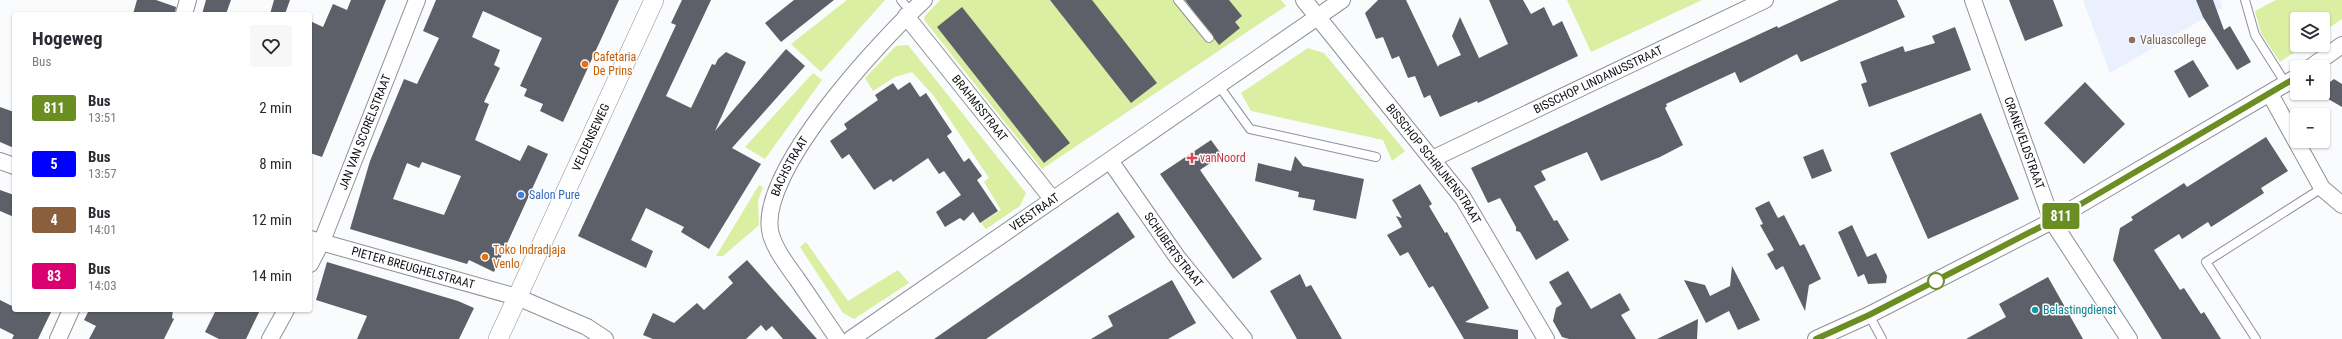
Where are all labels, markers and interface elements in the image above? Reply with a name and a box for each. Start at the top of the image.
map controls [2290,12,2330,148]
button: layers [2290,12,2330,52]
button: heart [250,25,292,67]
text: Hogeweg [32,27,102,50]
place label: Valuascollege [2140,33,2207,47]
marker: Valuascollege [2127,35,2137,45]
street label: BISSCHOP LINDANUSSTRAAT [1531,43,1665,116]
place label: Cafetaria De Prins [593,50,637,78]
text: Bus [32,54,51,69]
marker: Cafetaria De Prins [580,59,590,69]
button: + [2290,60,2330,100]
street label: JAN VAN SCORELSTRAAT [336,72,394,192]
street label: BRAHMSSTRAAT [949,72,1010,144]
text: Bus [88,92,111,110]
street label: CRANEVELDSTRAAT [2001,95,2047,191]
text: 2 min [259,99,292,117]
text: 811 [43,100,65,116]
street label: VELDENSEWEG [569,101,612,173]
street label: BISSCHOP SCHRIJNENSTRAAT [1383,101,1484,226]
button: − [2290,108,2330,148]
text: 13:51 [88,110,117,125]
street label: BACHSTRAAT [768,134,811,198]
text: Bus [88,148,111,166]
place label: vanNoord [1200,151,1246,165]
marker: vanNoord [1187,153,1197,163]
text: 8 min [259,155,292,173]
text: 5 [50,156,58,172]
text: 13:57 [88,166,117,181]
place label: Salon Pure [529,188,580,202]
marker: Salon Pure [516,190,526,200]
street label: VEESTRAAT [1007,190,1062,234]
line badge: 811 [2038,203,2084,229]
text: Bus [88,204,111,222]
text: 811 [2050,208,2072,224]
street label: SCHUBERTSTRAAT [1141,210,1206,290]
text: 12 min [252,211,292,229]
text: 4 [50,212,58,228]
text: 14:01 [88,222,117,237]
place label: Toko Indradjaja Venlo [493,243,566,271]
street label: PIETER BREUGHELSTRAAT [350,244,476,292]
marker: Toko Indradjaja Venlo [480,252,490,262]
text: Bus [88,260,111,278]
text: 14 min [252,267,292,285]
text: 83 [47,268,61,284]
unlabelled marker [1927,272,1945,290]
text: 14:03 [88,278,117,293]
place label: Belastingdienst [2043,303,2117,317]
marker: Belastingdienst [2030,305,2040,315]

